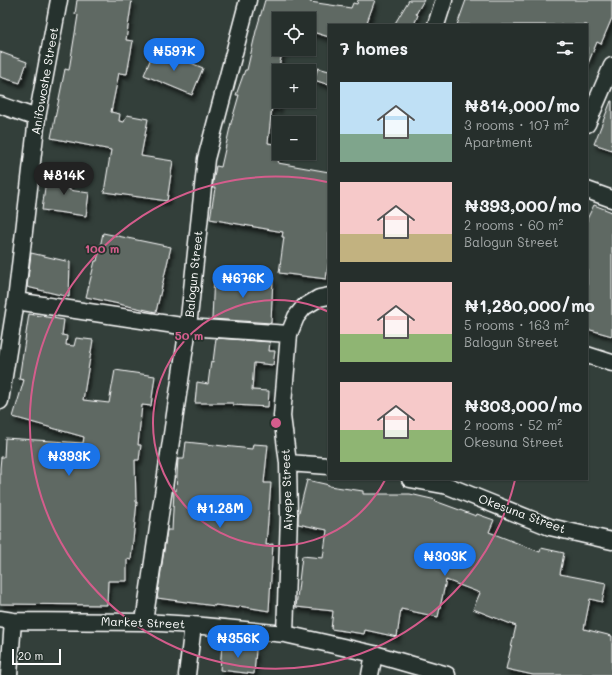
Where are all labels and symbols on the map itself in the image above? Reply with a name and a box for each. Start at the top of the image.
street label: Anifowoshe Street [27,26,61,136]
pin: ₦597K [146,38,202,72]
pin: ₦814K [36,162,92,196]
street label: Balogun Street [180,230,206,318]
text: 100 m [85,240,119,256]
pin: ₦676K [215,265,271,299]
text: 50 m [175,327,203,343]
centre of rings [269,416,283,430]
pin: ₦393K [41,443,97,477]
street label: Aiyepe Street [277,449,295,532]
street label: Okesuna Street [476,490,568,536]
pin: ₦1.28M [187,495,253,529]
pin: ₦303K [417,543,473,577]
street label: Market Street [101,613,185,631]
pin: ₦356K [210,625,266,659]
scale bar [12,647,61,666]

